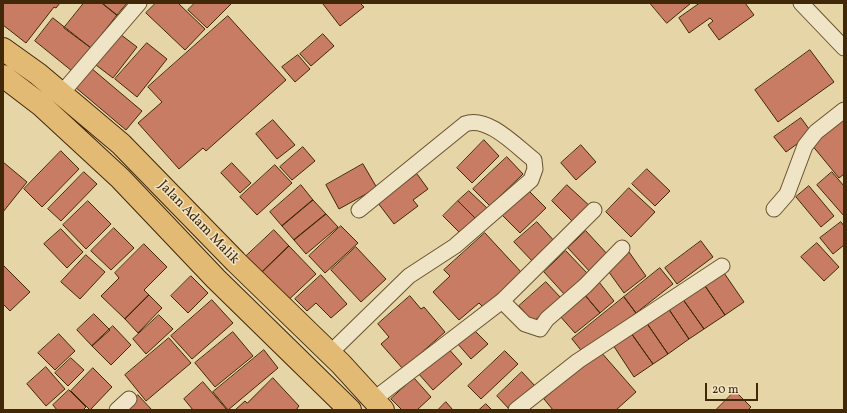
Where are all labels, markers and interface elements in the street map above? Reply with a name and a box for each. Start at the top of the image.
street label: Jalan Adam Malik [154,178,242,268]
scale bar [707,375,760,401]
text: 20 m [712,382,739,398]

